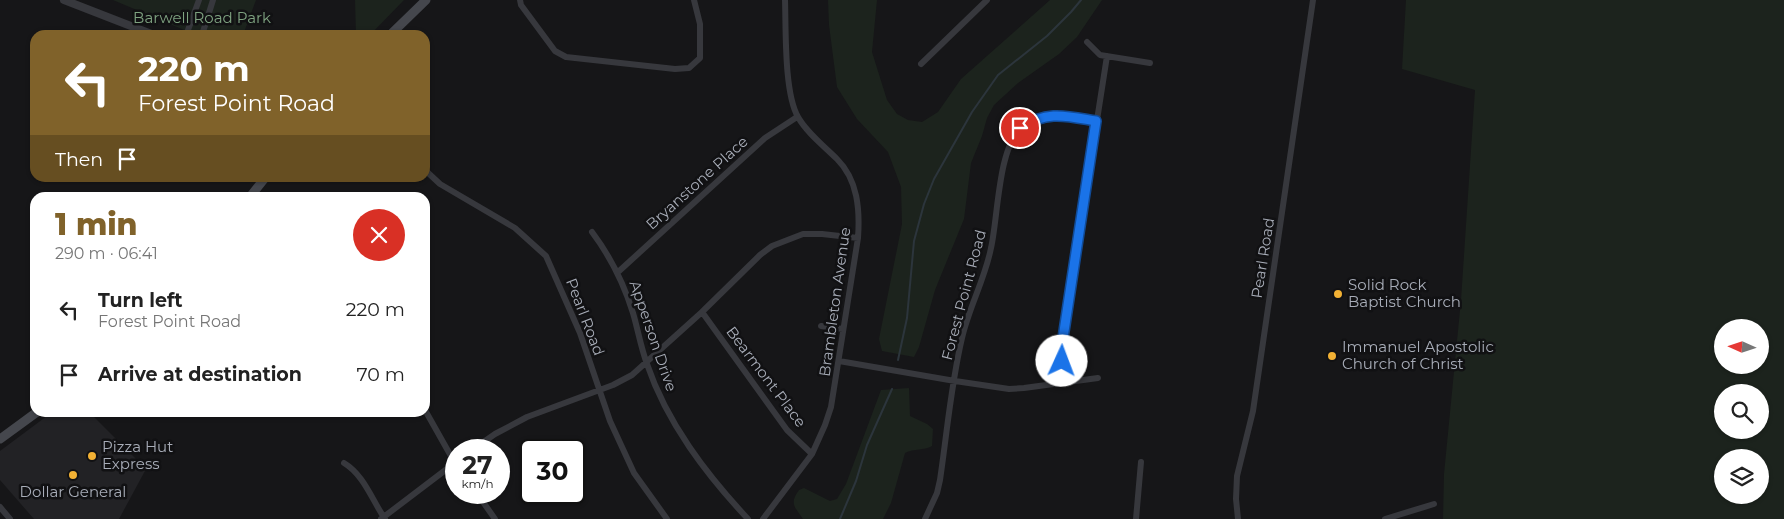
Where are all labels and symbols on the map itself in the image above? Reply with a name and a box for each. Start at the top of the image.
park label: Barwell Road Park [133,8,271,27]
pin [999,107,1041,149]
street label: Bryanstone Place [642,132,752,233]
street label: Pearl Road [1247,216,1278,300]
street label: Brambleton Avenue [815,226,854,378]
street label: Forest Point Road [937,228,990,362]
street label: Pearl Road [562,275,609,358]
place label: Solid Rock Baptist Church [1348,275,1461,311]
street label: Apperson Drive [626,278,681,394]
marker: Solid Rock Baptist Church [1332,288,1344,300]
north arrow [1714,319,1769,374]
street label: Bearmont Place [722,323,811,431]
position arrow [1035,334,1087,386]
place label: Immanuel Apostolic Church of Christ [1342,337,1494,373]
marker: Immanuel Apostolic Church of Christ [1326,350,1338,362]
place label: Pizza Hut Express [102,437,173,473]
speed limit sign: 30 [520,439,585,504]
marker: Pizza Hut Express [86,450,98,462]
marker: Dollar General [67,469,79,481]
place label: Dollar General [20,482,126,501]

